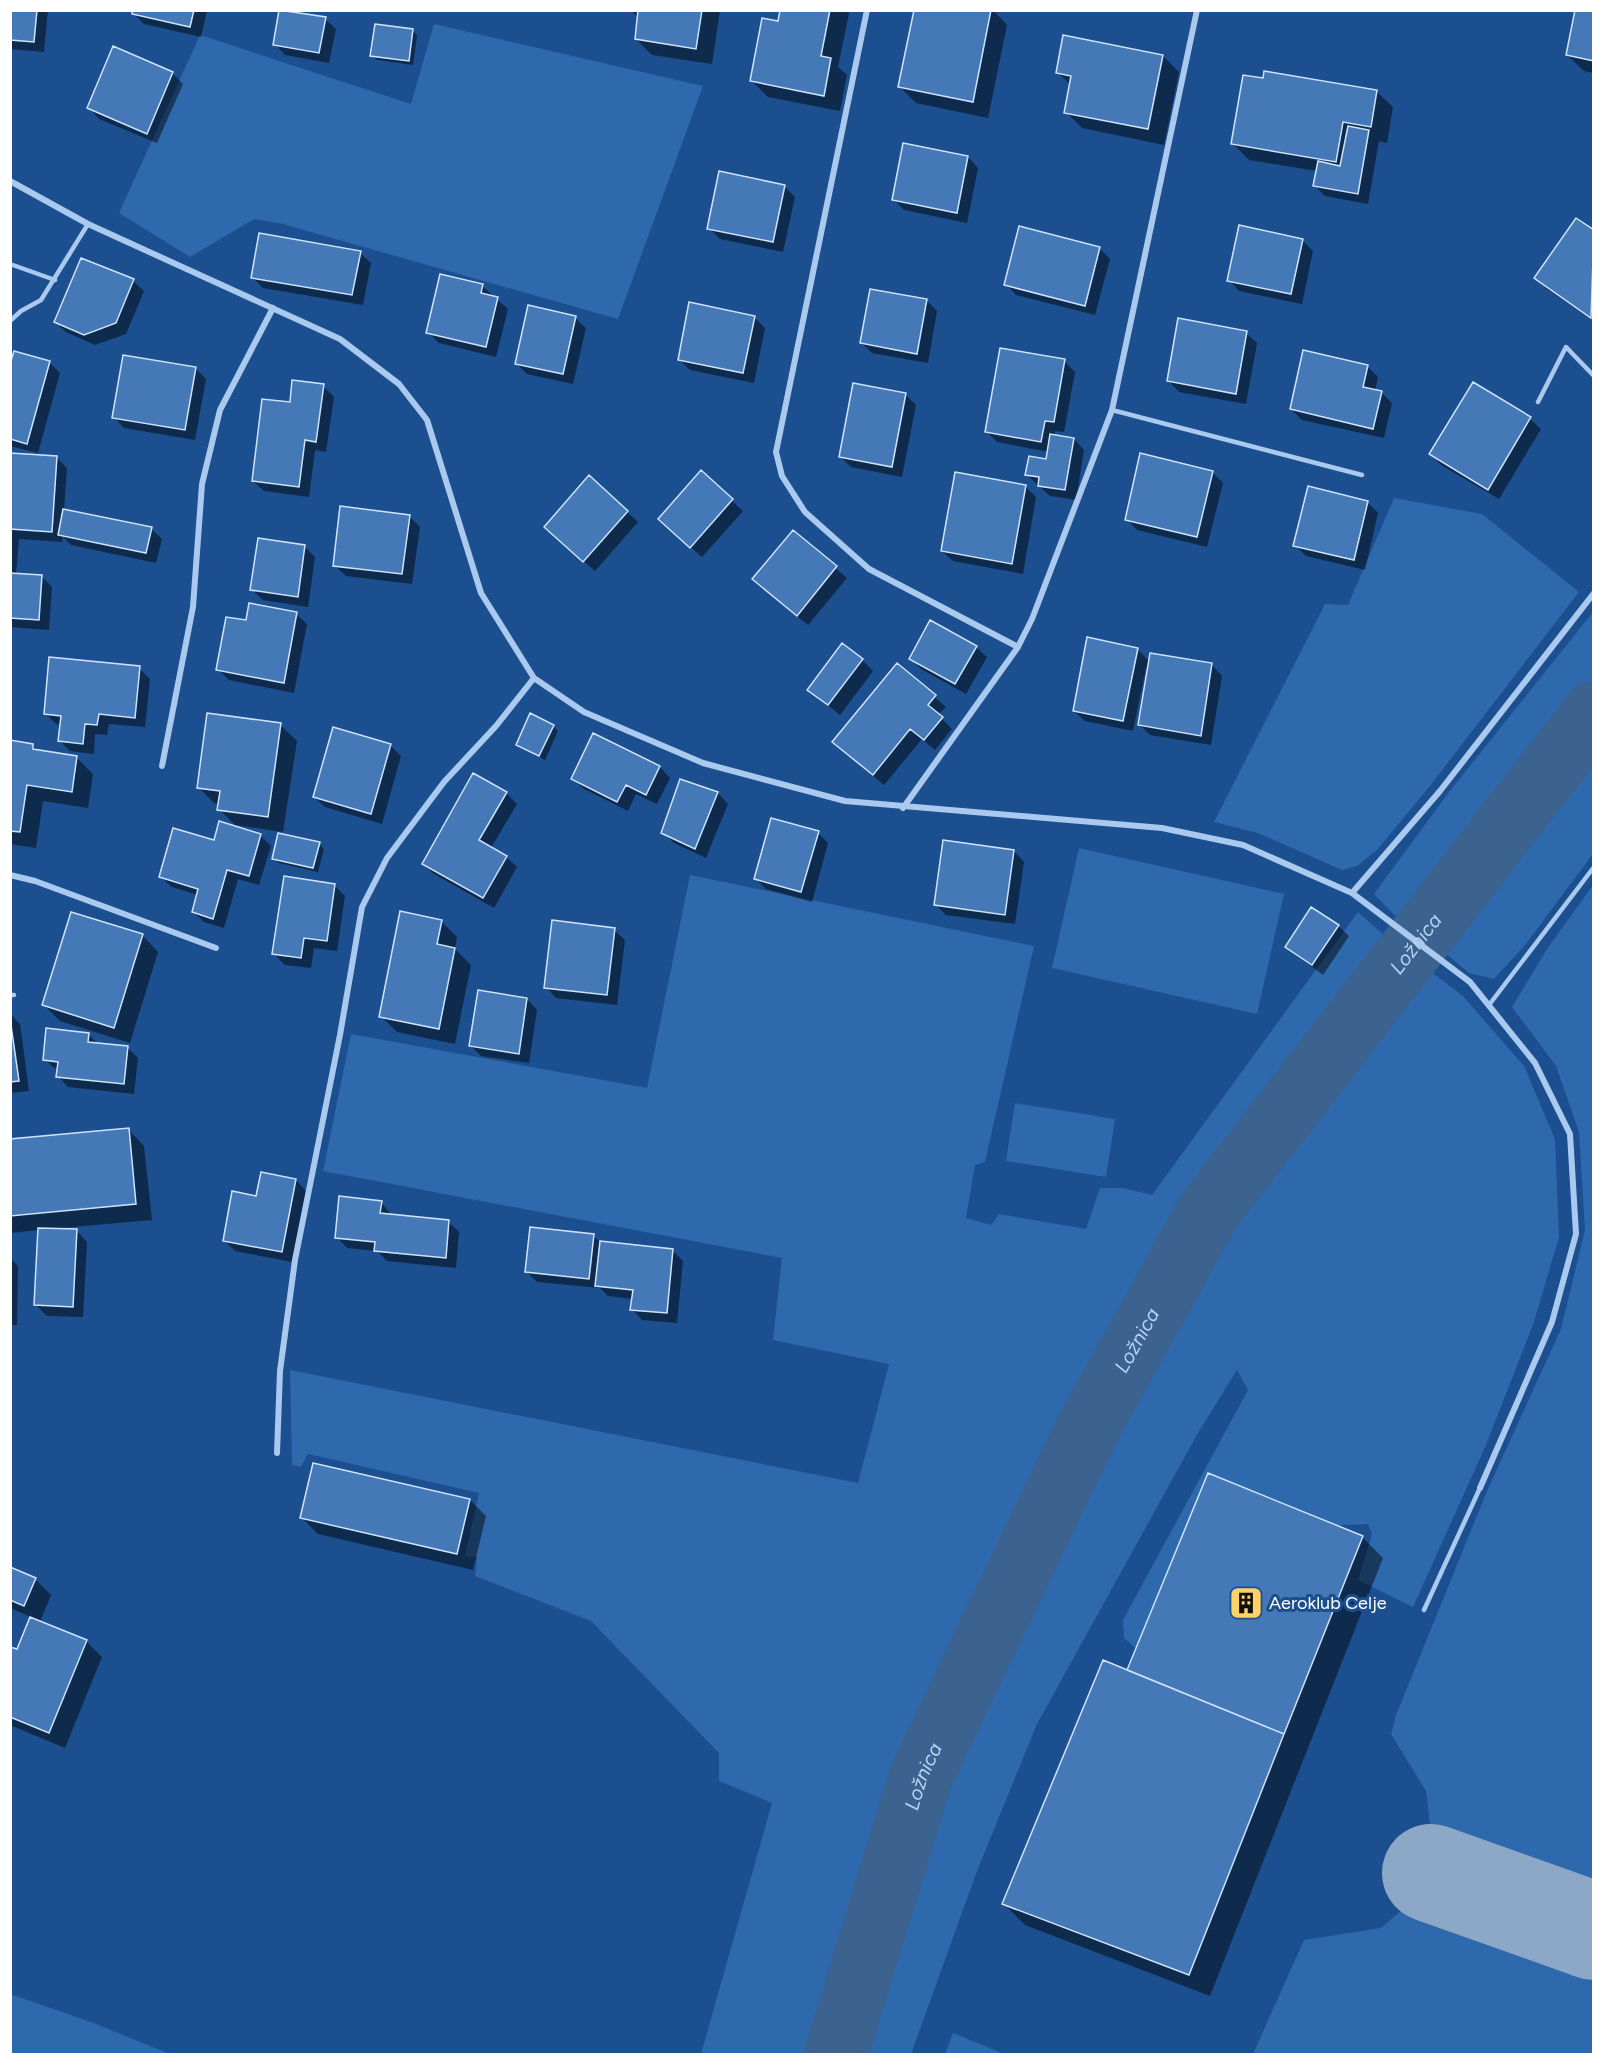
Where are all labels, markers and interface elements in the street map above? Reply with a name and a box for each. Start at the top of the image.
water label: Ložnica [1385,908,1447,979]
water label: Ložnica [1109,1304,1165,1377]
building icon: Aeroklub Celje [1228,1585,1264,1621]
place label: Aeroklub Celje [1269,1592,1387,1614]
water label: Ložnica [899,1739,947,1813]

